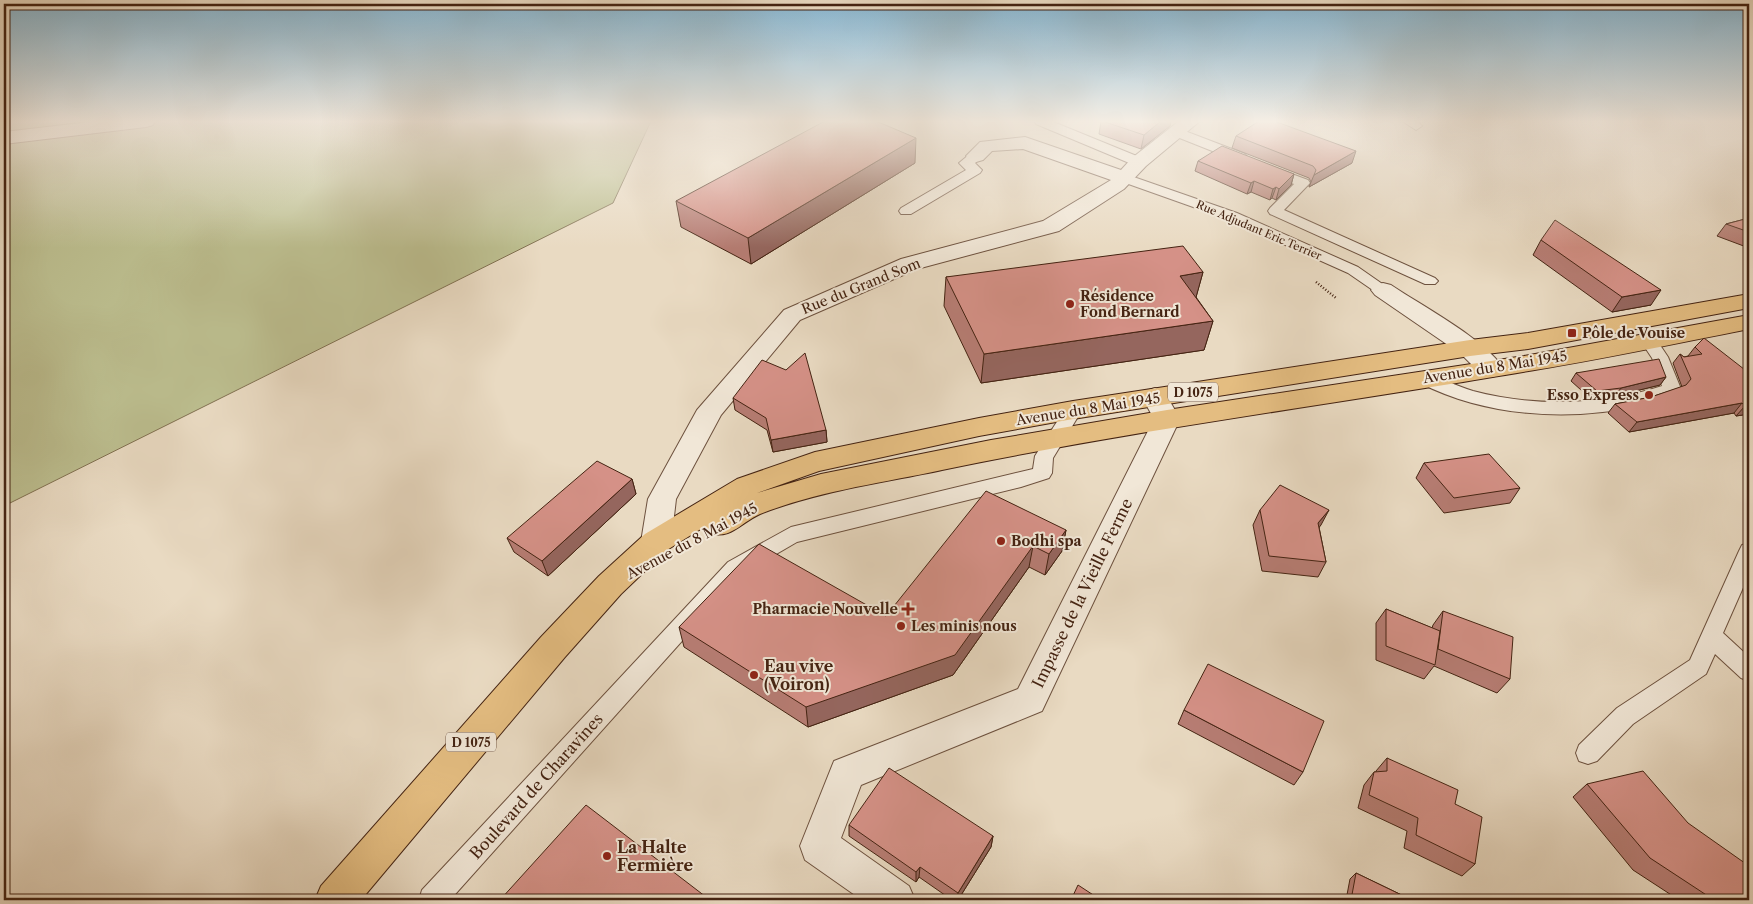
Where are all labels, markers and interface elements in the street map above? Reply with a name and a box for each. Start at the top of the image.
street label: Rue Adjudant Eric Terrier [1194,197,1324,263]
street label: Rue du Grand Som [799,254,923,318]
place label: Résidence Fond Bernard [1080,287,1180,321]
marker: Résidence Fond Bernard [1064,298,1076,310]
place label: Pôle de Vouise [1582,324,1685,342]
marker: Pôle de Vouise [1566,327,1578,339]
street label: Avenue du 8 Mai 1945 [1421,347,1568,387]
road number: D 1075 [1168,382,1218,402]
place label: Esso Express [1547,386,1639,404]
street label: Avenue du 8 Mai 1945 [1014,389,1161,429]
marker: Esso Express [1643,389,1655,401]
street label: Impasse de la Vieille Ferme [1027,495,1137,691]
street label: Avenue du 8 Mai 1945 [623,499,761,584]
place label: Bodhi spa [1011,532,1083,550]
marker: Bodhi spa [995,535,1007,547]
place label: Pharmacie Nouvelle [752,600,898,618]
marker: Pharmacie Nouvelle [902,603,914,615]
place label: Les minis nous [911,617,1017,635]
marker: Les minis nous [895,620,907,632]
place label: Eau vive (Voiron) [764,656,834,694]
marker: Eau vive (Voiron) [748,669,760,681]
street label: Boulevard de Charavines [465,709,607,863]
road number: D 1075 [446,732,496,752]
place label: La Halte Fermière [617,837,693,875]
marker: La Halte Fermière [601,850,613,862]

